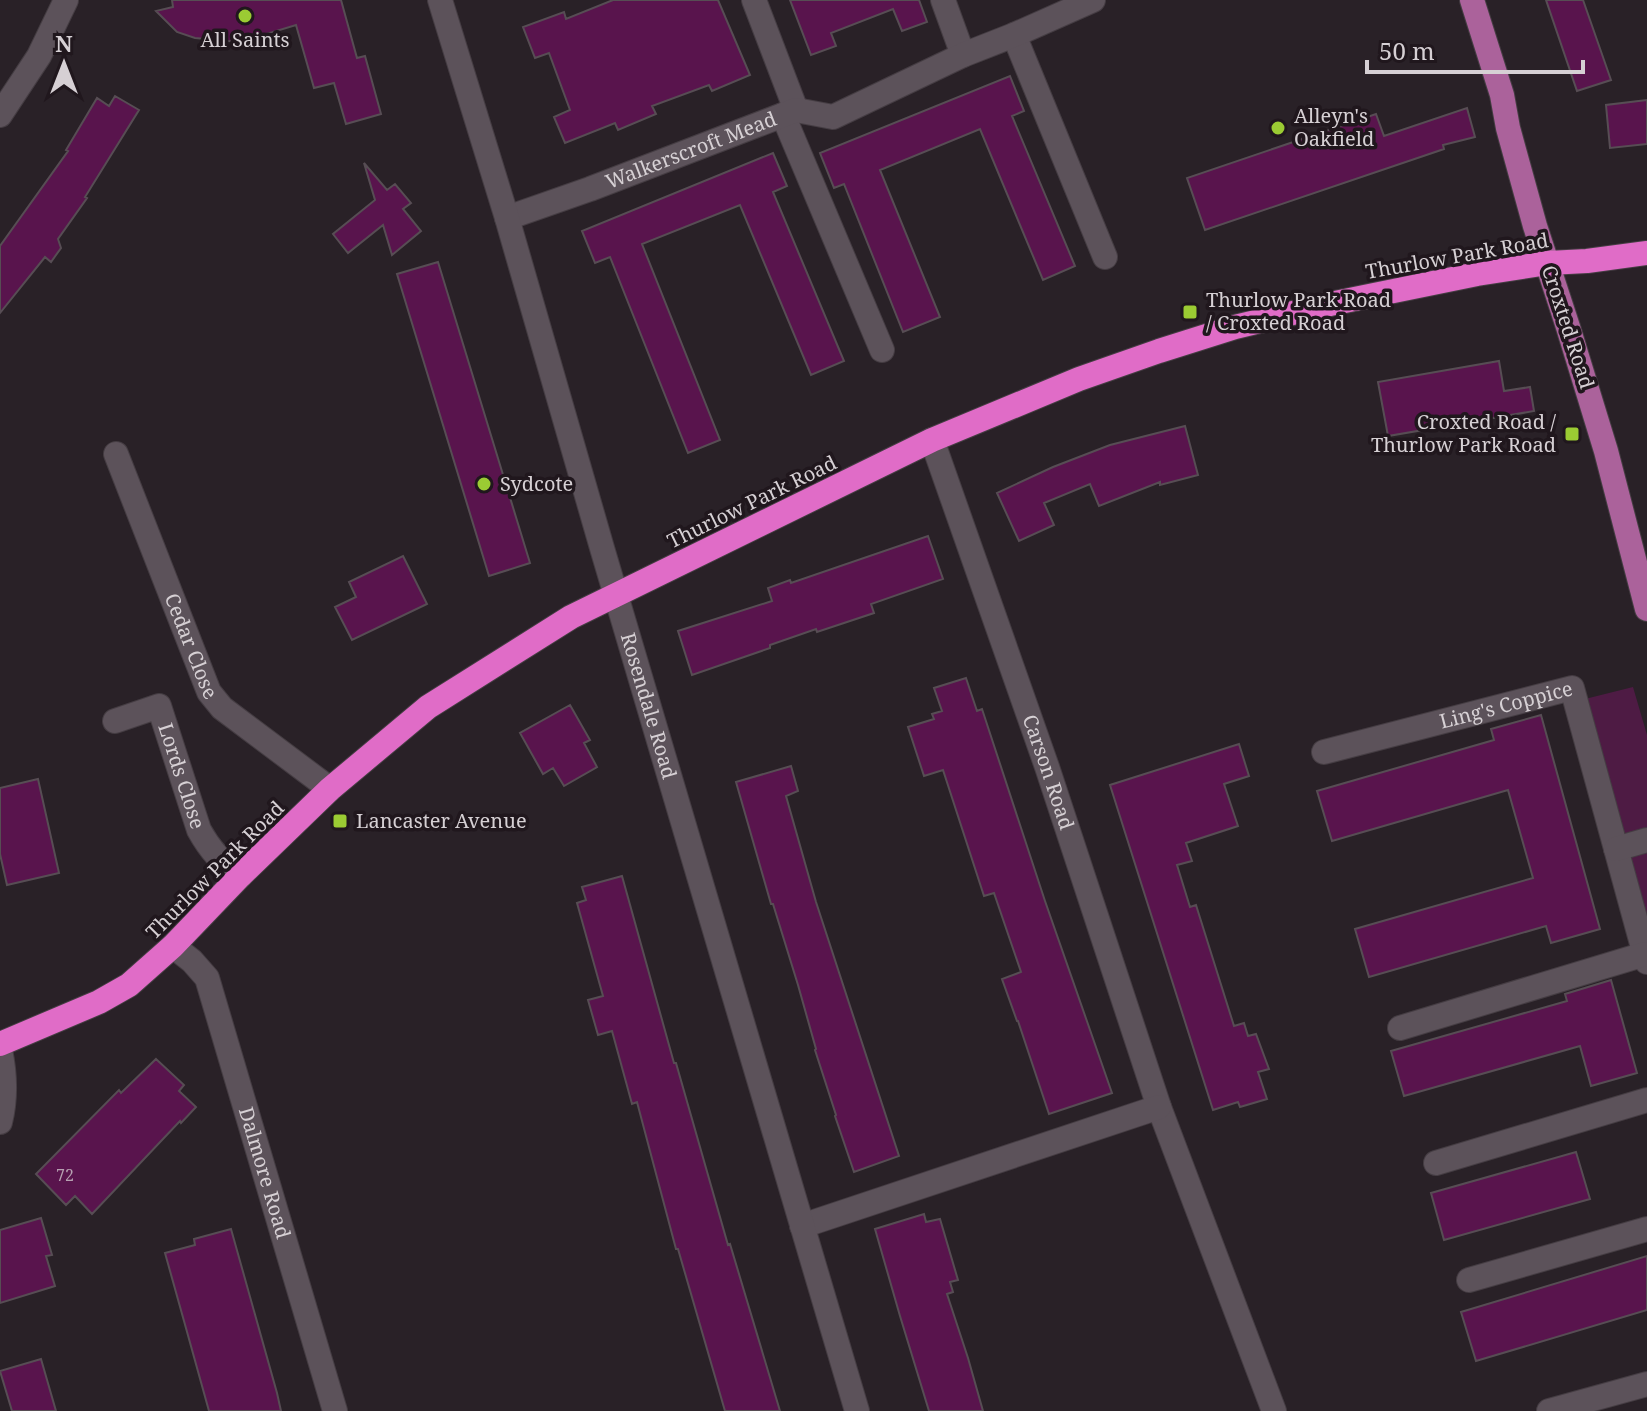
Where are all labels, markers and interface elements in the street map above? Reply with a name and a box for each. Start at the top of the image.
marker: All Saints [236,7,254,25]
north arrow [24,24,104,104]
scale bar [1367,24,1583,74]
place label: All Saints [200,26,290,53]
text: N [55,28,73,58]
text: 50 m [1379,34,1435,67]
place label: Alleyn's Oakfield [1294,102,1374,152]
street label: Walkerscroft Mead [601,105,780,195]
marker: Alleyn's Oakfield [1269,119,1287,137]
street label: Thurlow Park Road [1363,226,1550,285]
street label: Croxted Road [1536,262,1601,392]
place label: Thurlow Park Road / Croxted Road [1206,286,1391,336]
marker: Thurlow Park Road / Croxted Road [1181,303,1199,321]
place label: Croxted Road / Thurlow Park Road [1371,408,1556,458]
marker: Croxted Road / Thurlow Park Road [1563,425,1581,443]
street label: Thurlow Park Road [663,449,841,554]
place label: Sydcote [500,470,573,497]
marker: Sydcote [475,475,493,493]
street label: Cedar Close [159,589,224,705]
street label: Rosendale Road [615,629,683,782]
street label: Ling's Coppice [1436,674,1575,735]
street label: Carson Road [1017,711,1081,833]
street label: Lords Close [152,719,212,832]
street label: Thurlow Park Road [140,795,290,945]
place label: Lancaster Avenue [356,807,527,834]
marker: Lancaster Avenue [331,812,349,830]
street label: Dalmore Road [233,1104,297,1242]
house number: 72 [56,1164,74,1186]

